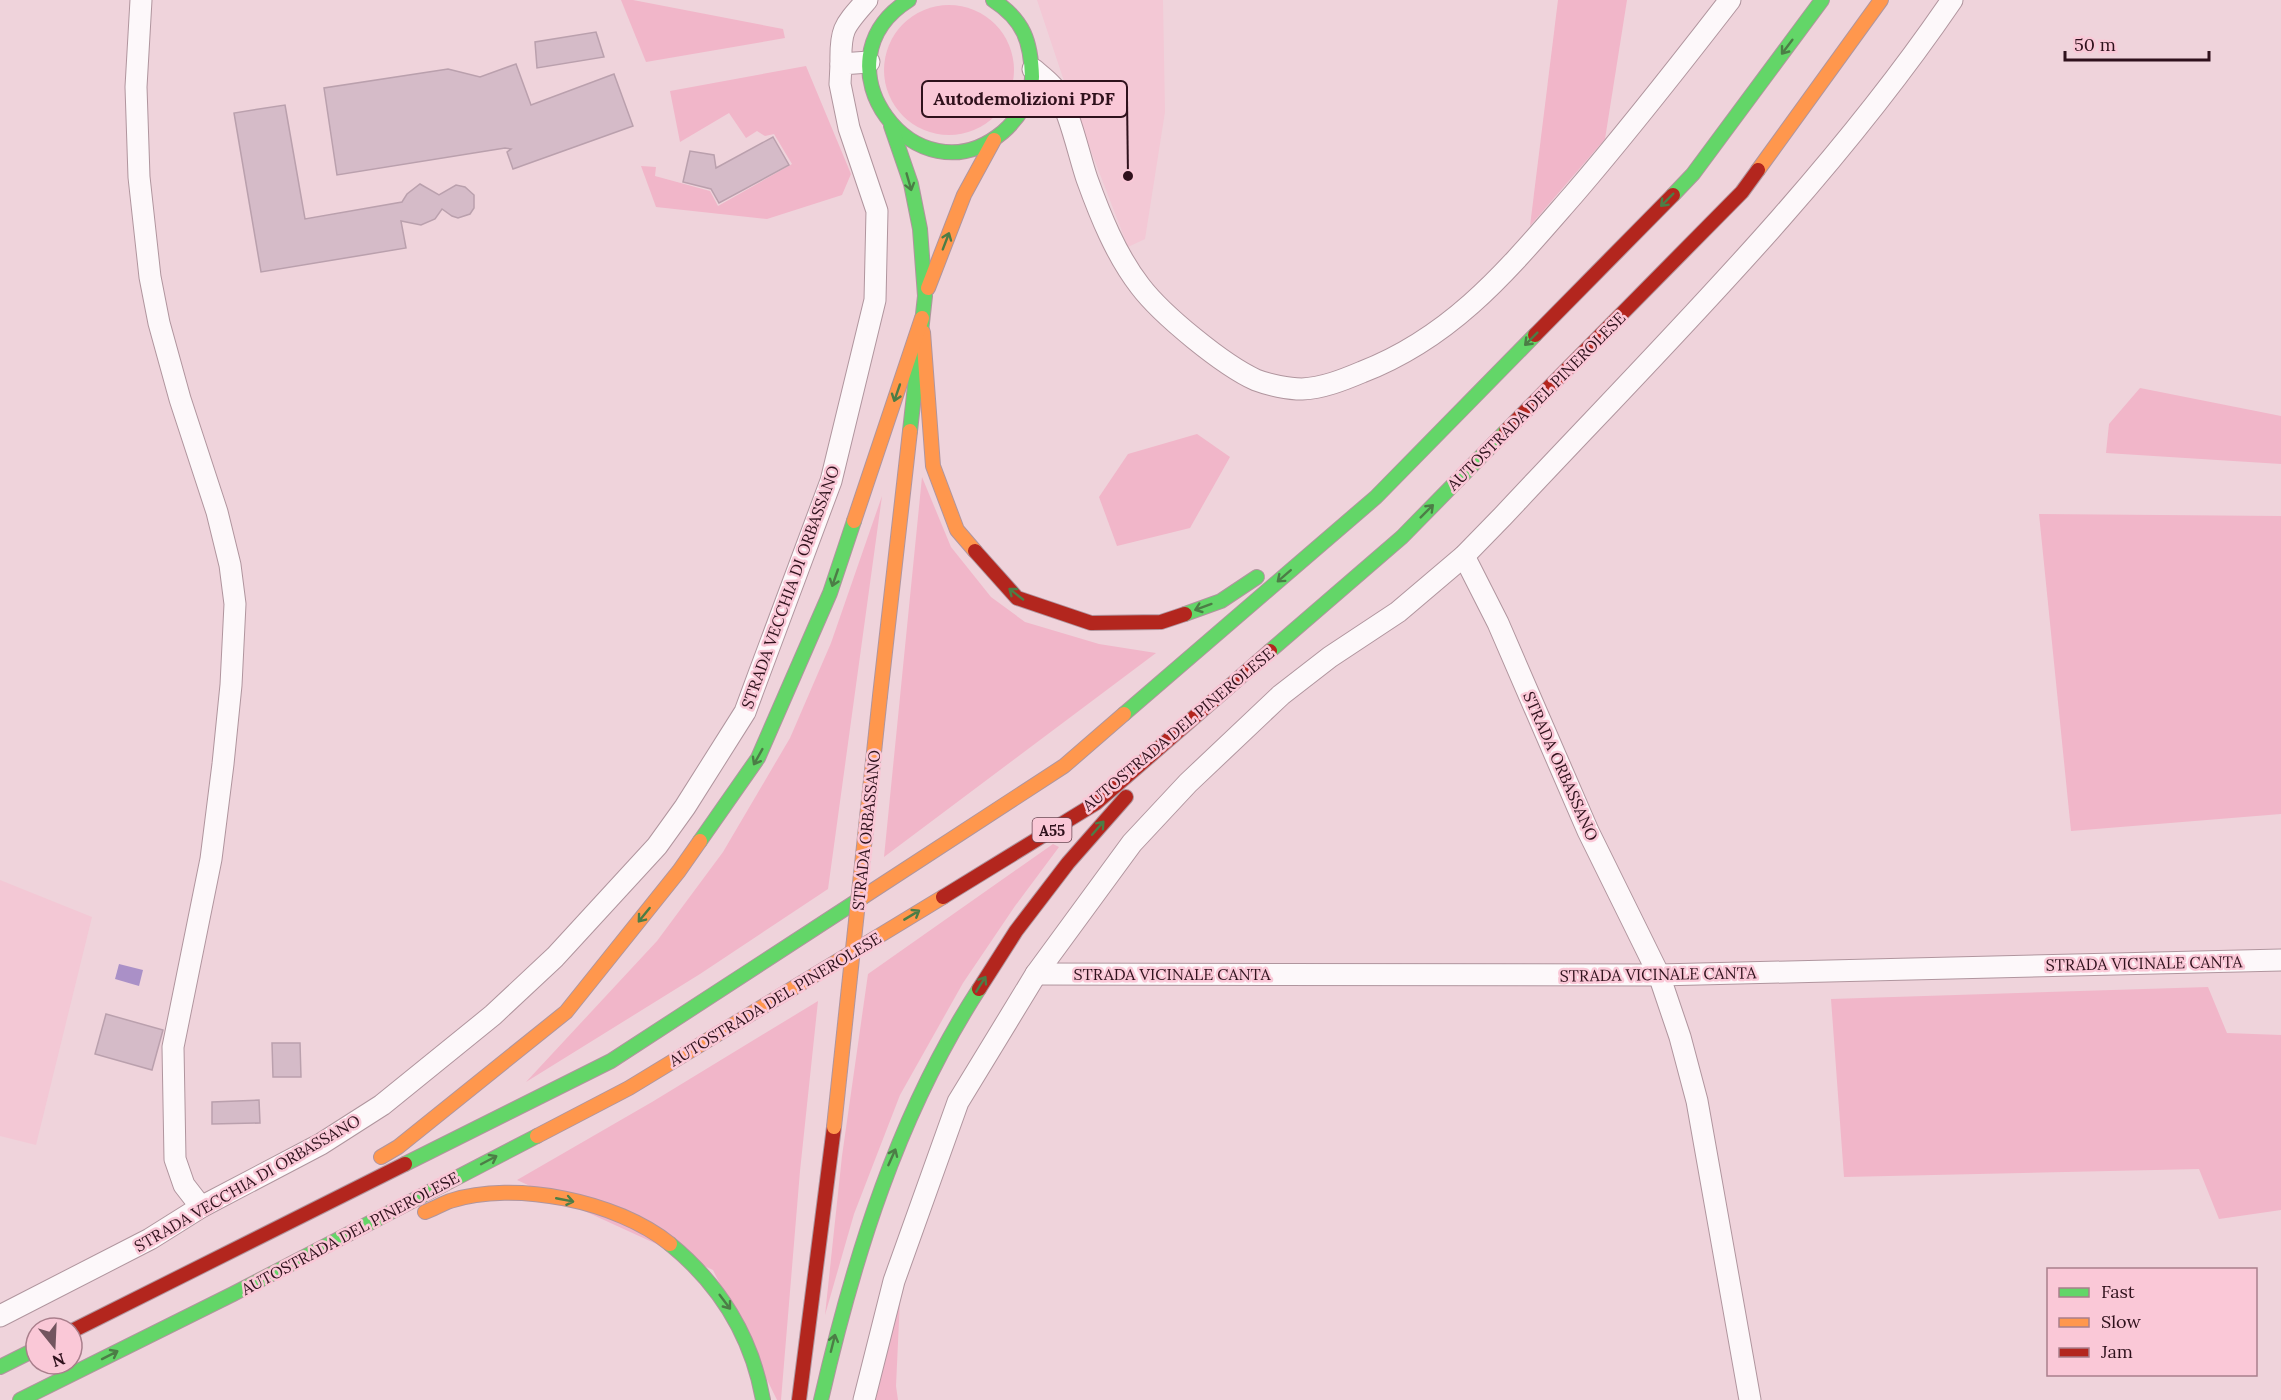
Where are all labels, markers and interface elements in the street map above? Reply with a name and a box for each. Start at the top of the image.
scale bar [2065,24,2209,62]
text: 50 m [2074,33,2116,56]
one-way arrow [1781,39,1794,55]
callout: Autodemolizioni PDF [922,81,1127,117]
text: Autodemolizioni PDF [933,87,1115,110]
one-way arrow [904,172,915,191]
one-way arrow [1660,193,1675,208]
one-way arrow [941,232,952,251]
street label: AUTOSTRADA DEL PINEROLESE [1442,308,1629,495]
one-way arrow [1523,332,1538,347]
one-way arrow [891,384,902,403]
street label: STRADA VECCHIA DI ORBASSANO [737,463,843,711]
one-way arrow [1420,503,1434,518]
one-way arrow [828,568,839,587]
one-way arrow [1277,569,1292,583]
one-way arrow [1008,588,1024,601]
one-way arrow [1194,603,1213,614]
street label: AUTOSTRADA DEL PINEROLESE [1077,643,1278,816]
street label: STRADA ORBASSANO [1519,688,1603,844]
one-way arrow [752,748,764,765]
street label: STRADA ORBASSANO [848,749,884,911]
road number: A55 [1032,818,1072,842]
one-way arrow [1091,821,1105,836]
one-way arrow [637,907,650,923]
one-way arrow [903,909,920,921]
street label: AUTOSTRADA DEL PINEROLESE [664,928,885,1071]
street label: STRADA VICINALE CANTA [2045,951,2244,975]
street label: STRADA VICINALE CANTA [1559,962,1758,986]
street label: STRADA VICINALE CANTA [1074,964,1271,984]
one-way arrow [976,976,988,993]
street label: STRADA VECCHIA DI ORBASSANO [131,1110,363,1256]
one-way arrow [887,1149,899,1167]
one-way arrow [480,1154,498,1166]
street label: AUTOSTRADA DEL PINEROLESE [237,1167,462,1300]
one-way arrow [555,1194,574,1205]
legend [2047,1268,2257,1376]
text: Fast [2101,1280,2135,1303]
one-way arrow [718,1294,731,1310]
text: Slow [2101,1310,2141,1333]
north arrow [24,1316,84,1376]
one-way arrow [828,1334,840,1353]
text: Jam [2100,1340,2133,1363]
text: N [50,1349,68,1372]
one-way arrow [101,1349,119,1360]

